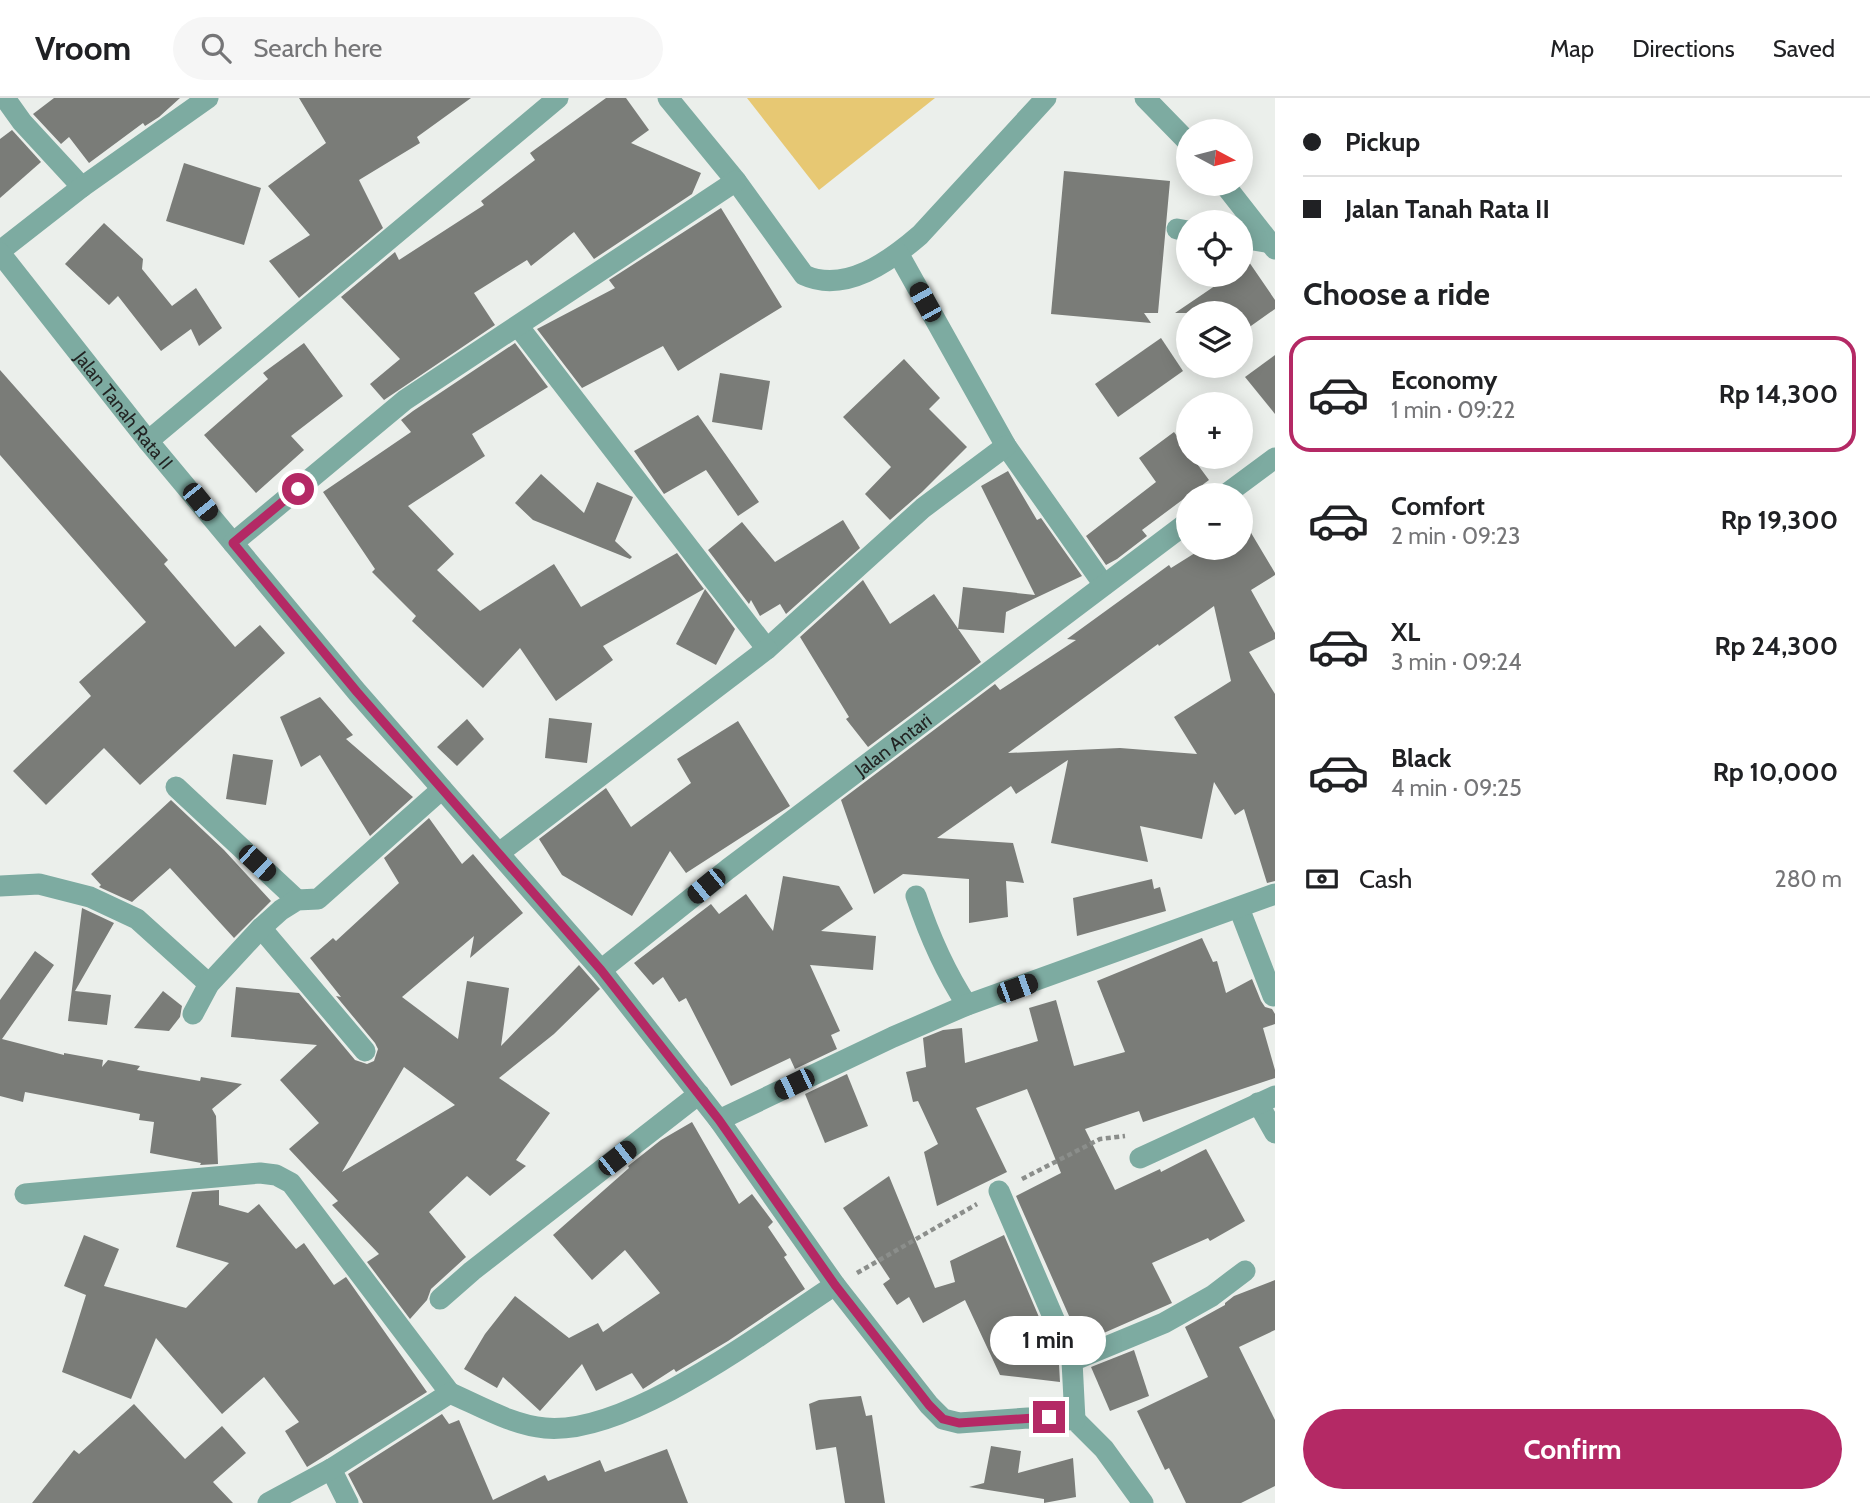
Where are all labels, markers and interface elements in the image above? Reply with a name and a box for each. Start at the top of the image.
search box [173,17,663,80]
text: Vroom [35,28,131,68]
icon: search [197,29,235,67]
text: Search here [253,32,382,64]
text: Map [1550,34,1594,63]
text: Directions [1632,34,1735,63]
text: Saved [1773,34,1835,63]
north arrow [1176,119,1253,196]
map controls [1176,119,1253,560]
text: Pickup [1345,126,1420,158]
text: Jalan Tanah Rata II [1345,193,1550,225]
button: locate [1176,210,1253,287]
text: Choose a ride [1303,274,1490,313]
car [906,279,945,325]
button: layers [1176,301,1253,378]
street label: Jalan Tanah Rata II [69,345,178,474]
icon: car [1307,363,1370,426]
text: Economy [1391,364,1497,396]
text: Rp 14,300 [1719,378,1838,410]
button: + [1176,392,1253,469]
text: 1 min · 09:22 [1391,396,1515,424]
route start [282,473,314,505]
car [179,479,222,525]
button: − [1176,483,1253,560]
icon: car [1307,489,1370,552]
text: Comfort [1391,490,1485,522]
text: Rp 19,300 [1721,504,1838,536]
text: 2 min · 09:23 [1391,522,1520,550]
icon: car [1307,615,1370,678]
text: XL [1391,616,1420,648]
text: Rp 24,300 [1715,630,1838,662]
text: 3 min · 09:24 [1391,648,1522,676]
street label: Jalan Antari [849,708,936,781]
icon: car [1307,741,1370,804]
text: Black [1391,742,1451,774]
text: Rp 10,000 [1713,756,1838,788]
text: 4 min · 09:25 [1391,774,1522,802]
car [235,841,280,885]
icon: cash [1303,860,1341,898]
text: Cash [1359,863,1412,895]
car [684,865,729,907]
text: 280 m [1775,865,1842,893]
car [994,971,1041,1005]
car [771,1065,818,1103]
car [594,1137,641,1179]
callout: 1 min [991,1316,1107,1364]
text: 1 min [1022,1326,1074,1354]
route end [1033,1401,1065,1433]
button: Confirm [1303,1409,1842,1489]

